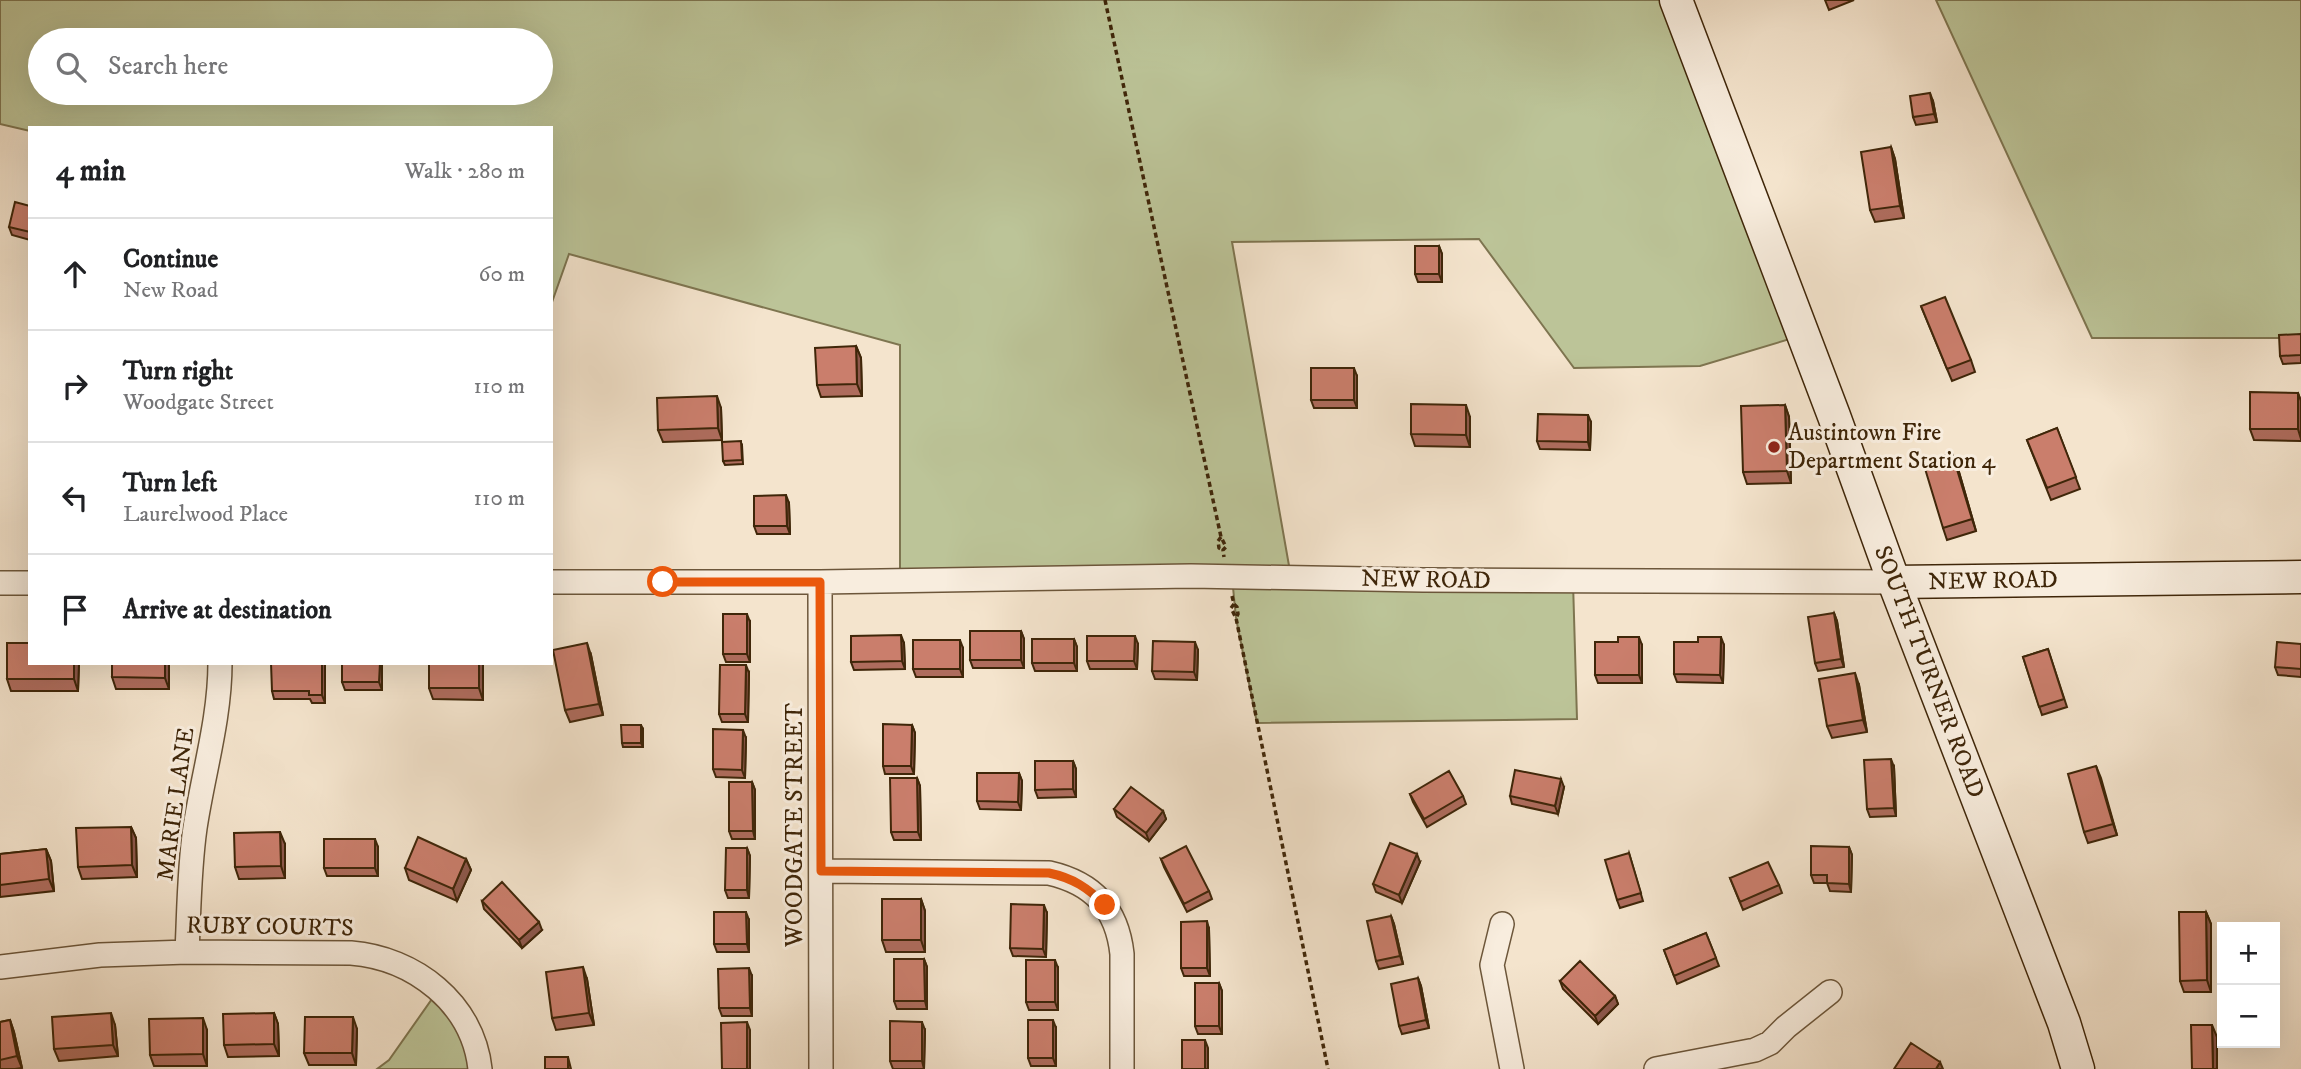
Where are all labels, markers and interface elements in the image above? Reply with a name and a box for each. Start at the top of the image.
search box [28,28,553,105]
icon: search [52,48,90,86]
text: Search here [108,50,228,83]
text: 4 min [56,153,126,190]
text: Walk · 280 m [404,157,525,186]
text: Continue [123,243,218,276]
icon: ahead [56,255,94,293]
text: 60 m [478,260,525,289]
text: New Road [123,276,218,305]
text: Turn right [123,355,233,388]
icon: right [56,367,94,405]
text: 110 m [474,372,525,401]
text: Woodgate Street [123,388,274,417]
place label: Austintown Fire Department Station 4 [1788,418,1997,476]
marker: Austintown Fire Department Station 4 [1766,439,1782,455]
text: Turn left [123,467,217,500]
icon: left [56,479,94,517]
text: 110 m [474,484,525,513]
text: Laurelwood Place [123,500,288,529]
street label: SOUTH TURNER ROAD [1867,542,1991,802]
street label: NEW ROAD [1361,564,1491,596]
street label: NEW ROAD [1928,565,2058,597]
route start [647,566,678,597]
icon: arrive [56,591,94,629]
text: Arrive at destination [123,594,332,627]
street label: WOODGATE STREET [780,703,810,948]
street label: MARIE LANE [150,725,202,883]
route end [1089,889,1120,920]
street label: RUBY COURTS [186,911,354,943]
map controls [2217,922,2280,1048]
button: + [2217,922,2280,985]
button: − [2217,985,2280,1048]

